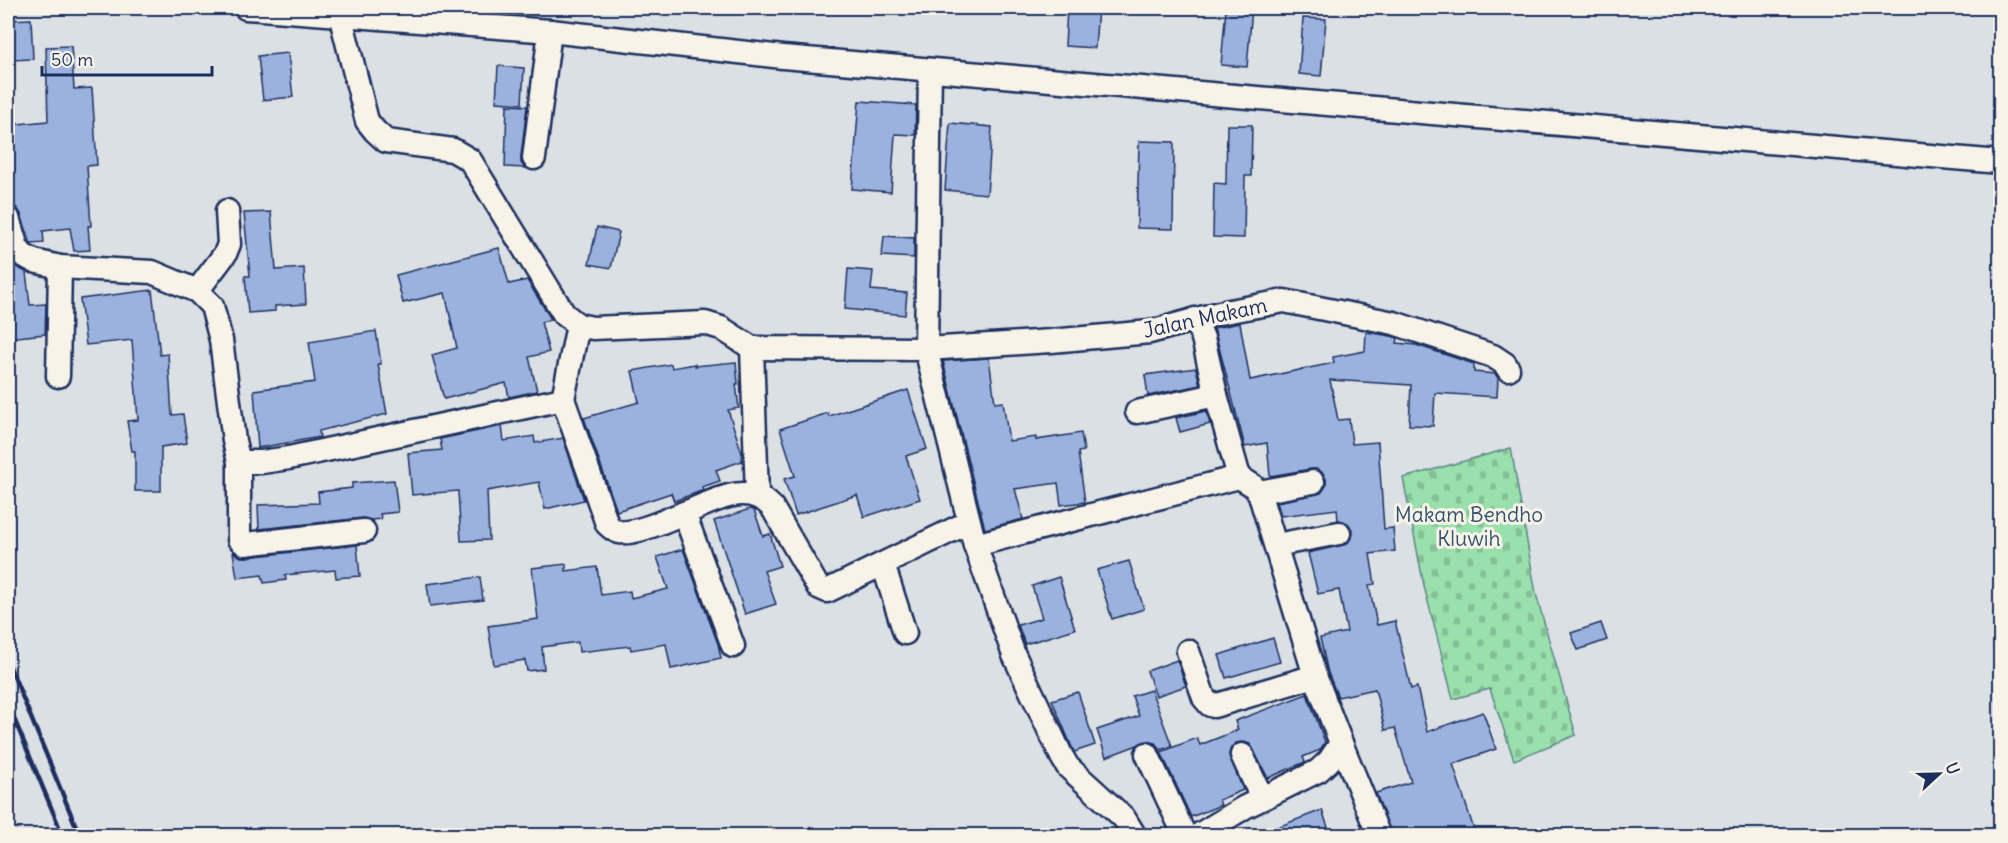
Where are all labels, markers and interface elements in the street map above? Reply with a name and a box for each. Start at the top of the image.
scale bar [42,39,212,77]
text: 50 m [51,48,93,71]
street label: Jalan Makam [1140,291,1269,344]
park label: Makam Bendho Kluwih [1395,501,1543,552]
north arrow [1909,744,1969,804]
text: U [1942,760,1964,777]

